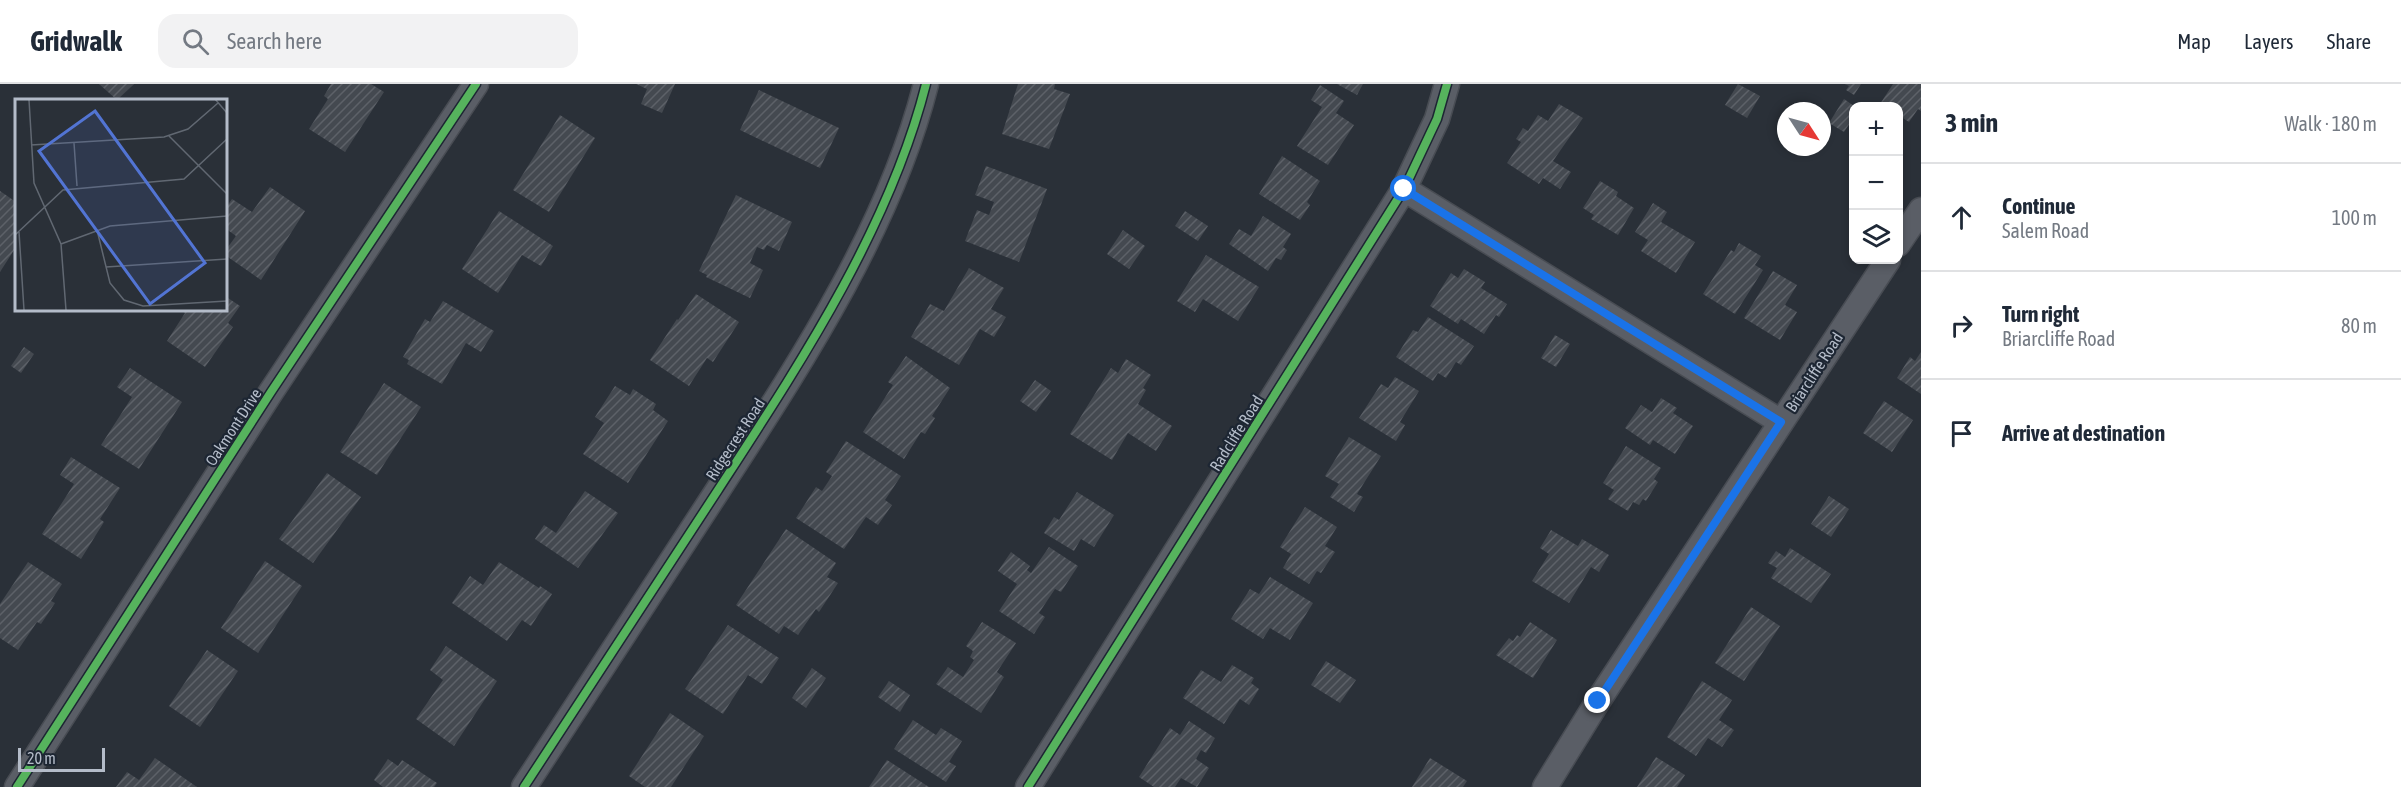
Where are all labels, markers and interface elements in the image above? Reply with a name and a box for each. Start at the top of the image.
search box [158,14,578,68]
text: Gridwalk [30,25,122,57]
icon: search [179,25,212,58]
text: Search here [227,28,322,54]
text: Map [2177,29,2211,53]
text: Layers [2244,29,2294,53]
text: Share [2327,29,2371,53]
inset map [15,99,226,310]
north arrow [1777,102,1831,156]
map controls [1849,102,1903,264]
button: + [1849,102,1903,156]
text: 3 min [1945,108,1998,138]
text: Walk · 180 m [2285,112,2377,135]
button: − [1849,156,1903,210]
route start [1390,175,1416,201]
text: Continue [2002,193,2076,219]
icon: ahead [1945,201,1978,234]
text: 100 m [2332,206,2377,229]
button: layers [1849,210,1903,264]
text: Salem Road [2002,219,2089,242]
text: Turn right [2002,301,2079,327]
icon: right [1945,309,1978,342]
text: 80 m [2341,314,2377,337]
text: Briarcliffe Road [2002,327,2115,350]
street label: Briarcliffe Road [1782,329,1846,415]
street label: Oakmont Drive [201,385,265,469]
street label: Radcliffe Road [1206,392,1266,474]
street label: Ridgecrest Road [702,395,769,484]
icon: arrive [1945,417,1978,450]
text: Arrive at destination [2002,420,2165,446]
route end [1584,687,1610,713]
scale bar [18,745,105,772]
text: 20 m [27,749,56,767]

